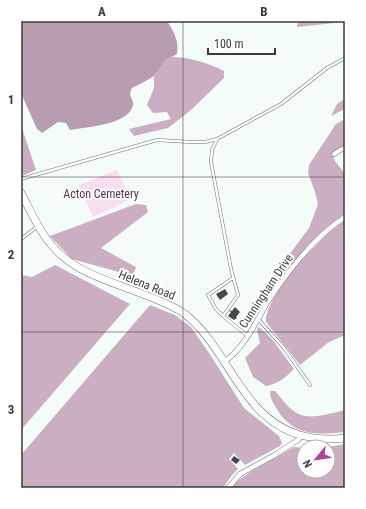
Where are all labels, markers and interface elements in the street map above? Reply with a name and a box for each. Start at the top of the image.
text: A [98,4,106,19]
text: B [260,4,268,19]
scale bar [208,30,275,56]
text: 100 m [214,37,244,51]
text: 1 [8,92,14,107]
park label: Acton Cemetery [63,187,139,201]
text: 2 [8,247,15,262]
street label: Cunningham Drive [236,251,296,331]
street label: Helena Road [117,267,177,303]
text: 3 [8,402,14,417]
north arrow [296,439,336,479]
text: N [300,457,315,470]

